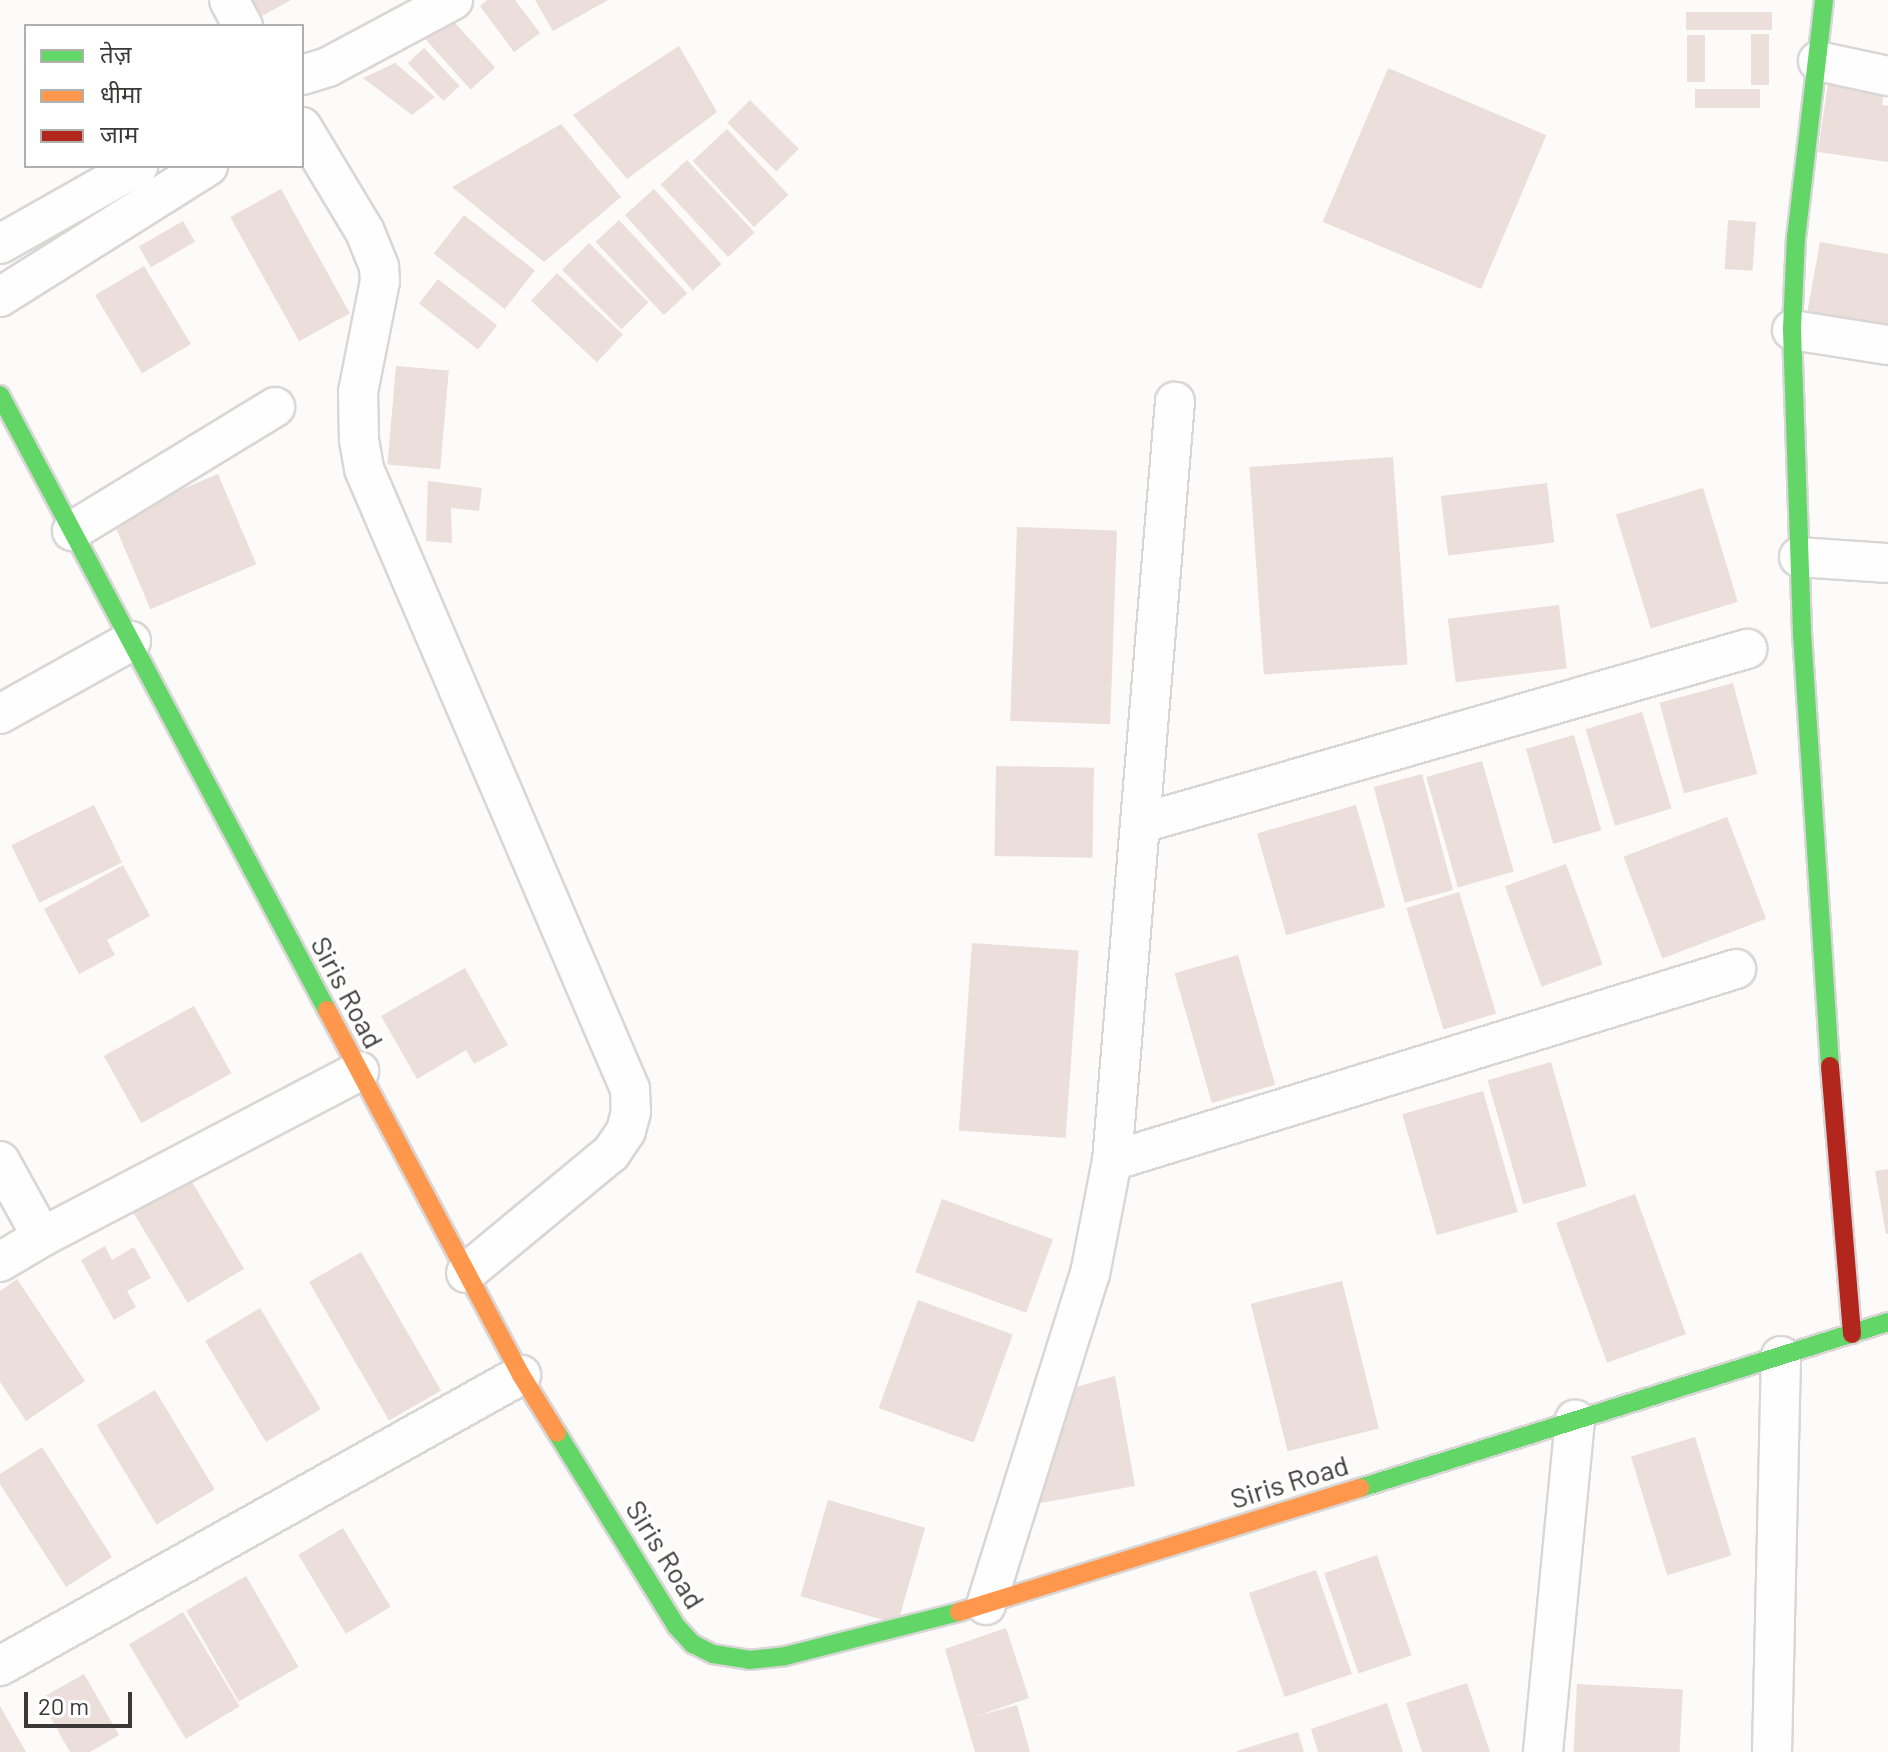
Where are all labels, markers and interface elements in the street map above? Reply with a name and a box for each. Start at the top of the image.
legend [24,24,304,168]
text: तेज़ [100,39,132,68]
text: धीमा [100,79,142,108]
text: जाम [100,119,138,148]
street label: Siris Road [305,930,391,1054]
street label: Siris Road [1226,1447,1352,1515]
street label: Siris Road [619,1493,713,1615]
scale bar [28,1676,136,1726]
text: 20 m [38,1691,89,1720]

